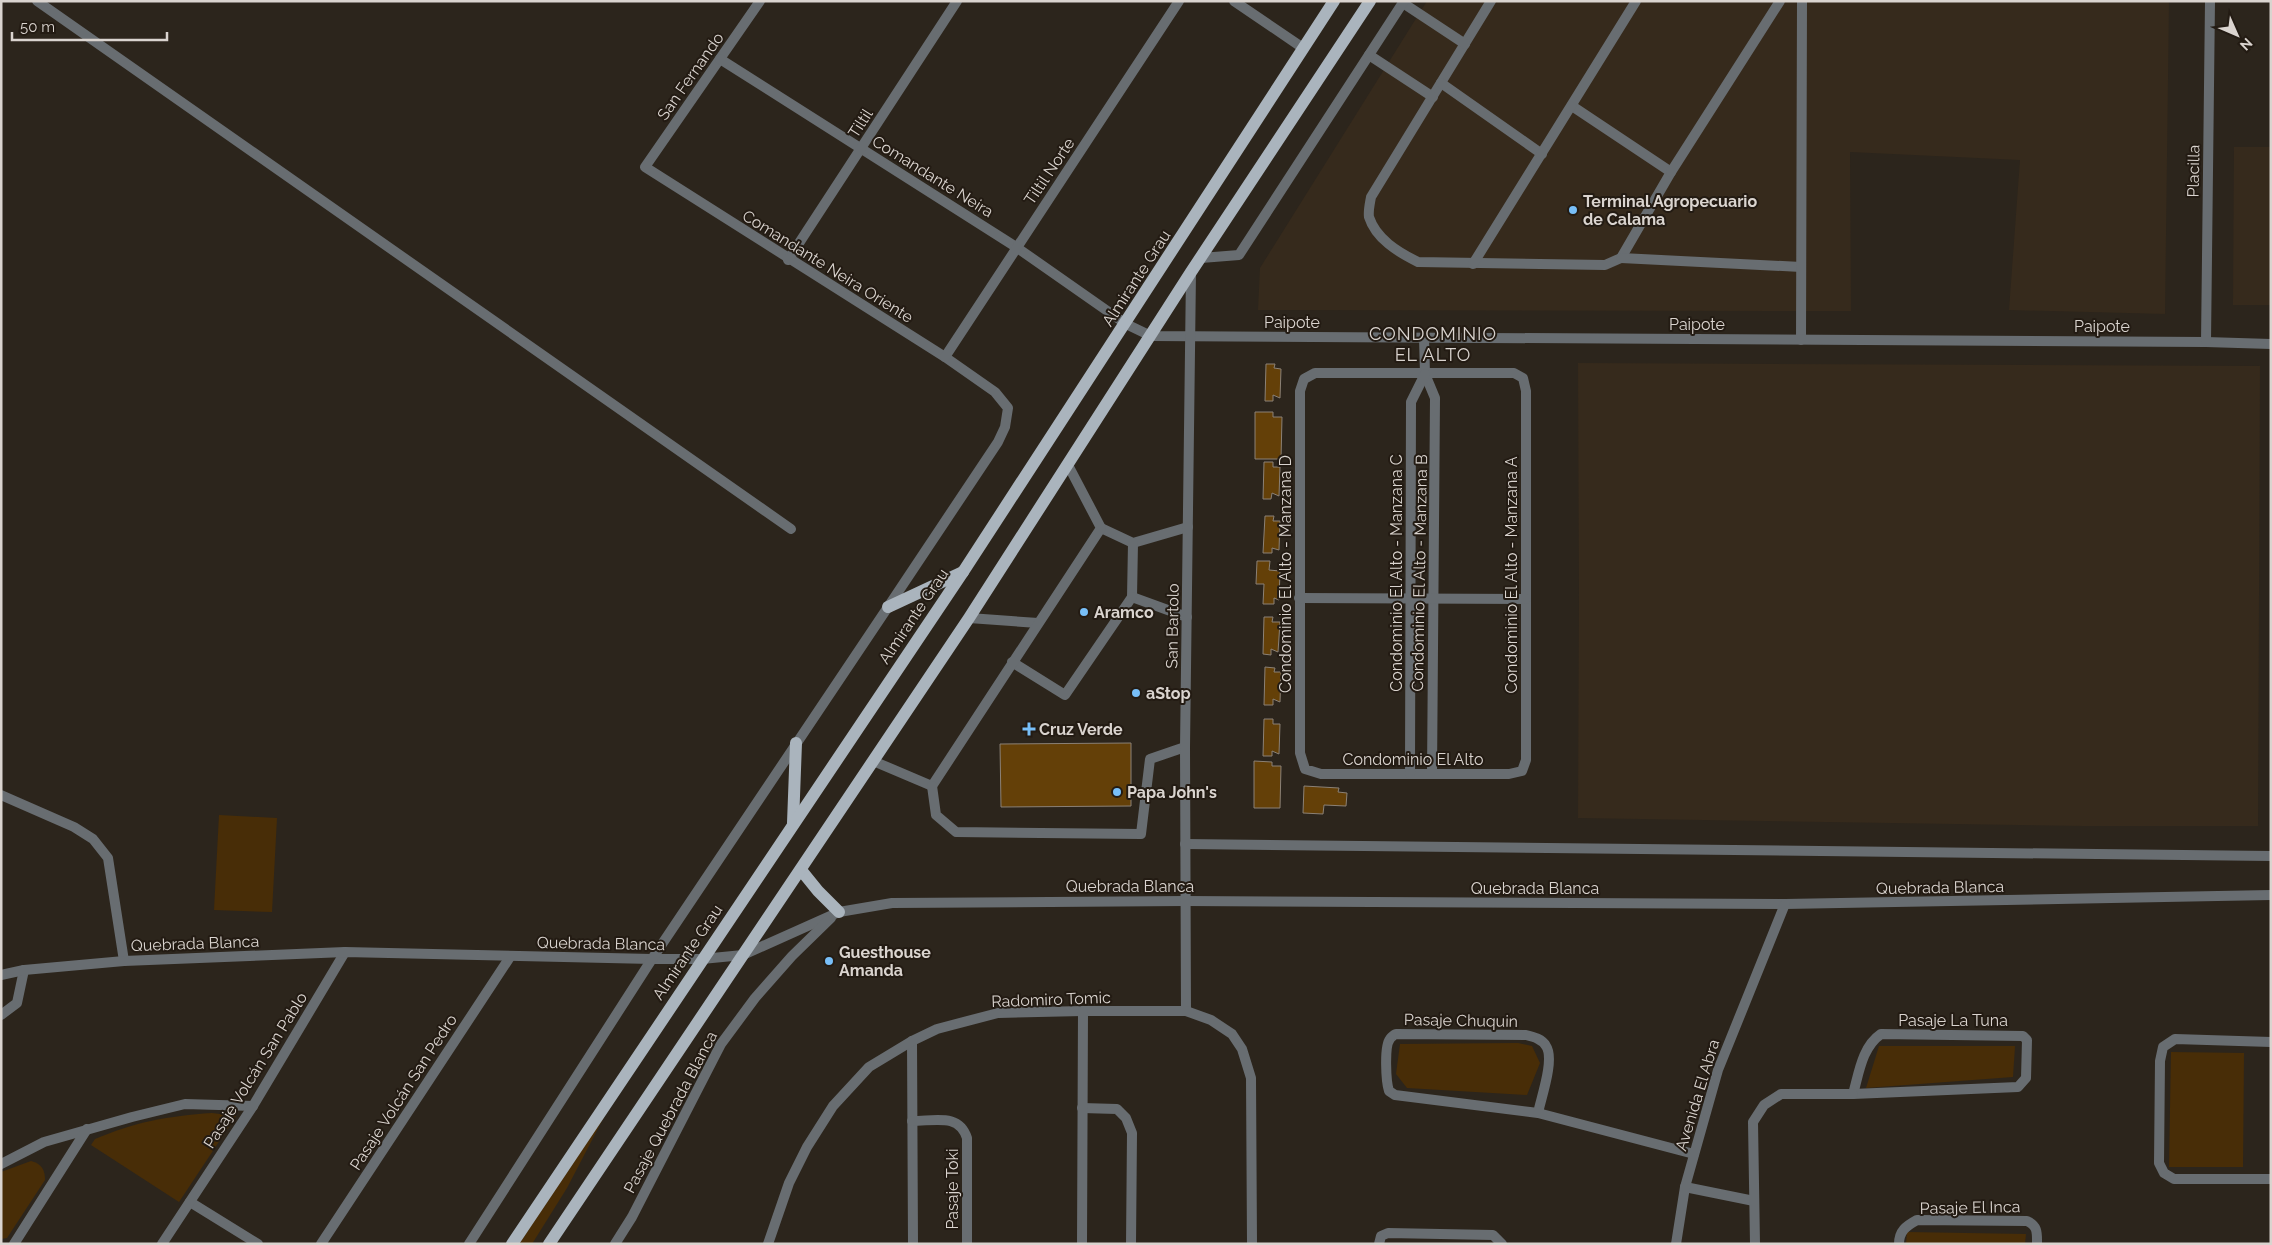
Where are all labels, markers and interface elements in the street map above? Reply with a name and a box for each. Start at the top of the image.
scale bar [12,10,168,42]
north arrow [2212,10,2262,60]
text: 50 m [20,18,55,36]
street label: San Fernando [653,29,728,124]
text: N [2237,35,2256,54]
street label: Tiltil [844,105,877,141]
street label: Comandante Neira [869,131,997,221]
street label: Tiltil Norte [1020,134,1079,208]
street label: Placilla [2184,144,2203,198]
place label: Terminal Agropecuario de Calama [1583,192,1757,229]
marker: Terminal Agropecuario de Calama [1567,204,1579,216]
street label: Comandante Neira Oriente [739,206,917,327]
street label: Almirante Grau [1098,227,1175,330]
street label: Paipote [1264,313,1320,332]
street label: Paipote [1669,315,1725,334]
street label: Paipote [2074,317,2130,336]
district label: CONDOMINIO EL ALTO [1369,323,1497,365]
street label: Condominio El Alto - Manzana C [1387,454,1406,692]
street label: Condominio El Alto - Manzana B [1408,454,1431,692]
street label: Condominio El Alto - Manzana D [1276,455,1295,693]
street label: Condominio El Alto - Manzana A [1502,456,1521,693]
street label: Almirante Grau [875,565,952,668]
street label: San Bartolo [1162,583,1183,669]
place label: Aramco [1094,603,1154,622]
marker: Aramco [1078,606,1090,618]
place label: aStop [1146,684,1191,703]
marker: aStop [1130,687,1142,699]
place label: Cruz Verde [1039,720,1123,739]
marker: Cruz Verde [1023,723,1035,735]
street label: Condominio El Alto [1342,750,1484,769]
place label: Papa John's [1127,783,1217,802]
marker: Papa John's [1111,786,1123,798]
street label: Quebrada Blanca [1066,877,1194,896]
street label: Quebrada Blanca [1876,877,2004,898]
street label: Quebrada Blanca [1471,879,1599,898]
street label: Almirante Grau [649,901,726,1004]
street label: Quebrada Blanca [131,932,259,955]
street label: Quebrada Blanca [537,933,665,954]
place label: Guesthouse Amanda [839,943,931,980]
marker: Guesthouse Amanda [823,955,835,967]
street label: Radomiro Tomic [991,988,1111,1011]
street label: Pasaje Volcán San Pablo [200,989,311,1152]
street label: Pasaje Chuquin [1404,1010,1518,1031]
street label: Pasaje Volcán San Pedro [346,1011,461,1174]
street label: Pasaje La Tuna [1898,1011,2008,1030]
street label: Pasaje Quebrada Blanca [620,1028,721,1196]
street label: Avenida El Abra [1671,1037,1723,1153]
street label: Pasaje Toki [943,1148,962,1230]
street label: Pasaje El Inca [1920,1197,2020,1218]

